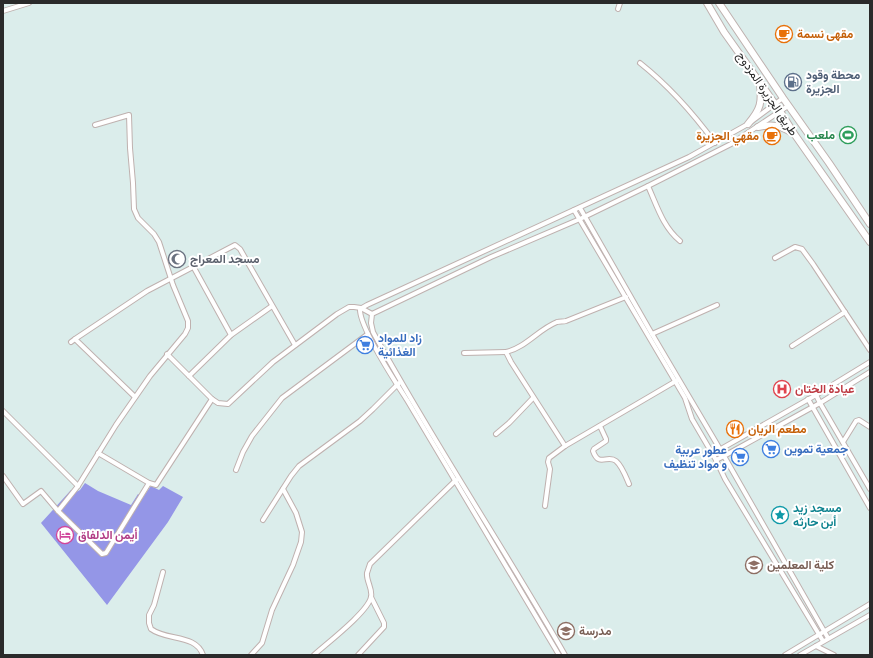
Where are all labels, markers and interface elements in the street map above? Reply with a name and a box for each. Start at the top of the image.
cafe icon: مقهى نسمة [774,24,794,44]
place label: مقهى نسمة [797,26,854,43]
street label: طريق الجزيرة المزدوج [732,48,802,140]
place label: محطة وقود الجزيرة [806,67,861,98]
fuel station icon: محطة وقود الجزيرة [783,72,803,92]
sports icon: ملعب [838,125,858,145]
cafe icon: مقهي الجزيرة [762,126,782,146]
place label: ملعب [807,127,835,144]
place label: مقهي الجزيرة [696,128,759,146]
mosque icon: مسجد المعراج [167,249,187,269]
place label: مسجد المعراج [190,251,260,268]
place label: زاد للمواد الغذائية [378,330,422,361]
supermarket icon: زاد للمواد الغذائية [355,335,375,355]
hospital icon: عيادة الختان [772,379,792,399]
place label: عيادة الختان [795,381,854,398]
restaurant icon: مطعم الريان [725,419,745,439]
place label: مطعم الريان [748,421,807,438]
supermarket icon: جمعية تموين [761,439,781,459]
place label: جمعية تموين [784,441,848,458]
place label: عطور عربية و مواد تنظيف [664,442,727,473]
supermarket icon: عطور عربية و مواد تنظيف [730,447,750,467]
place label: مسجد زيد أبن حارثه [793,500,842,531]
place icon: مسجد زيد أبن حارثه [770,505,790,525]
hotel icon: أيمن الدلفاق [55,525,75,545]
place label: أيمن الدلفاق [78,527,138,544]
school or university icon: كلية المعلمين [744,555,764,575]
place label: كلية المعلمين [767,557,835,574]
school or university icon: مدرسة [556,621,576,641]
place label: مدرسة [579,623,612,640]

